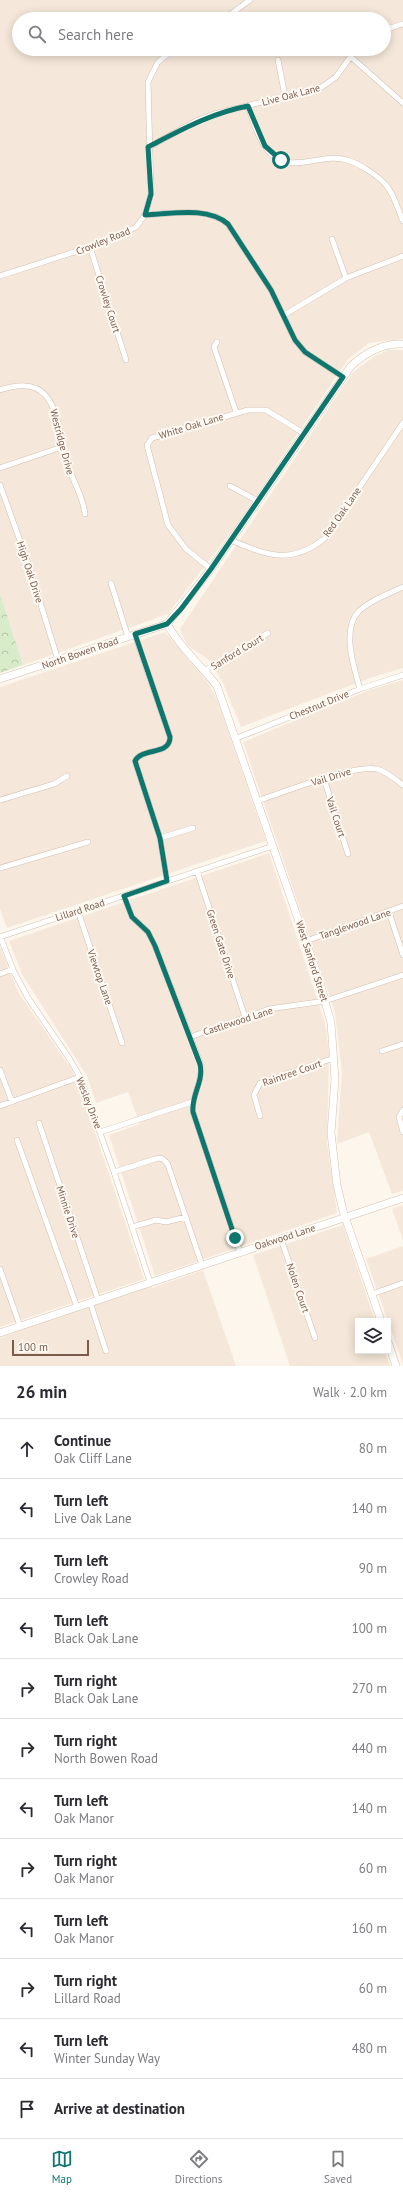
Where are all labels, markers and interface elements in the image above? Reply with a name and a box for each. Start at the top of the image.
search box [12,12,391,56]
icon: search [26,23,48,45]
text: Search here [58,25,134,44]
street label: Live Oak Lane [260,81,322,109]
route start [272,151,290,169]
street label: Crowley Road [74,224,132,258]
street label: Crowley Court [93,274,124,335]
street label: Westridge Drive [47,408,77,476]
street label: White Oak Lane [157,410,225,442]
street label: Red Oak Lane [320,484,364,540]
street label: High Oak Drive [14,539,46,605]
street label: Sanford Court [208,631,266,673]
street label: North Bowen Road [40,634,120,672]
street label: Chestnut Drive [287,687,351,723]
street label: Vail Drive [309,765,352,789]
street label: Vail Court [323,794,349,839]
street label: Lillard Road [54,896,106,924]
street label: Tanglewood Lane [318,906,392,942]
street label: Green Gate Drive [204,908,238,980]
street label: West Sanford Street [293,919,331,1004]
street label: Viewtop Lane [84,947,116,1006]
street label: Castlewood Lane [202,1004,274,1038]
street label: Raintree Court [261,1057,324,1089]
street label: Wesley Drive [73,1075,105,1131]
street label: Minnie Drive [53,1184,83,1240]
street label: Oakwood Lane [253,1221,317,1253]
route end [226,1229,244,1247]
street label: Nolen Court [283,1262,313,1315]
map controls [355,1318,391,1354]
button: layers [355,1318,391,1354]
scale bar [12,1338,89,1357]
text: 100 m [18,1340,48,1354]
text: 26 min [16,1381,67,1403]
text: Walk · 2.0 km [313,1384,387,1401]
text: Continue [54,1431,111,1450]
icon: ahead [16,1438,38,1460]
text: 80 m [359,1440,387,1457]
text: Oak Cliff Lane [54,1450,132,1467]
text: Turn left [54,1491,108,1510]
icon: left [16,1498,38,1520]
text: 140 m [352,1500,387,1517]
text: Live Oak Lane [54,1510,132,1527]
text: Turn left [54,1551,108,1570]
icon: left [16,1558,38,1580]
text: 90 m [359,1560,387,1577]
text: Crowley Road [54,1570,129,1587]
text: Turn left [54,1611,108,1630]
icon: left [16,1618,38,1640]
text: 100 m [352,1620,387,1637]
text: Black Oak Lane [54,1630,138,1647]
text: Turn right [54,1671,117,1690]
icon: right [16,1678,38,1700]
text: 270 m [352,1680,387,1697]
text: Black Oak Lane [54,1690,138,1707]
text: Turn right [54,1731,117,1750]
icon: right [16,1738,38,1760]
text: 440 m [352,1740,387,1757]
text: North Bowen Road [54,1750,158,1767]
text: Turn left [54,1791,108,1810]
icon: left [16,1798,38,1820]
text: 140 m [352,1800,387,1817]
text: Oak Manor [54,1810,114,1827]
text: Turn right [54,1851,117,1870]
icon: right [16,1858,38,1880]
text: 60 m [359,1860,387,1877]
text: Oak Manor [54,1870,114,1887]
text: Turn left [54,1911,108,1930]
icon: left [16,1918,38,1940]
text: 160 m [352,1920,387,1937]
text: Oak Manor [54,1930,114,1947]
text: Turn right [54,1971,117,1990]
icon: right [16,1978,38,2000]
text: 60 m [359,1980,387,1997]
text: Lillard Road [54,1990,121,2007]
text: Turn left [54,2031,108,2050]
icon: left [16,2038,38,2060]
text: 480 m [352,2040,387,2057]
text: Winter Sunday Way [54,2050,160,2067]
icon: arrive [16,2098,38,2120]
text: Arrive at destination [54,2099,185,2118]
tab: Map [51,2148,73,2186]
tab: Directions [175,2148,222,2186]
tab: Saved [324,2148,352,2186]

